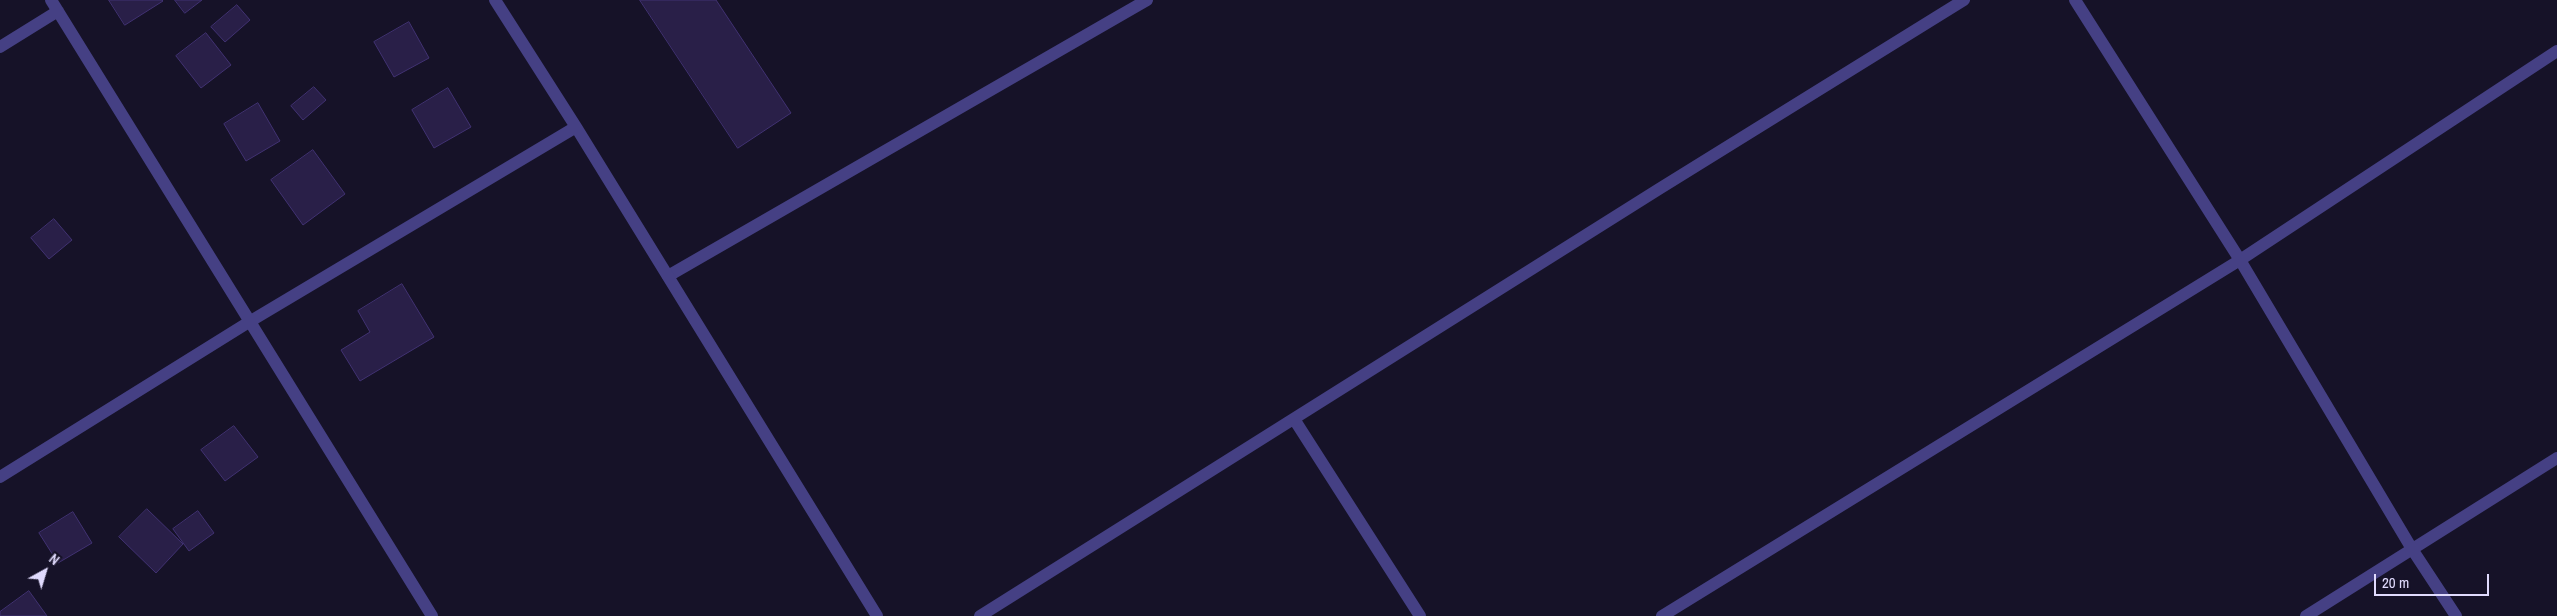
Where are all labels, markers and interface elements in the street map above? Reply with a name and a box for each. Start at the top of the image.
north arrow [20,546,70,596]
text: N [46,550,63,569]
scale bar [2377,564,2492,596]
text: 20 m [2382,572,2409,593]

